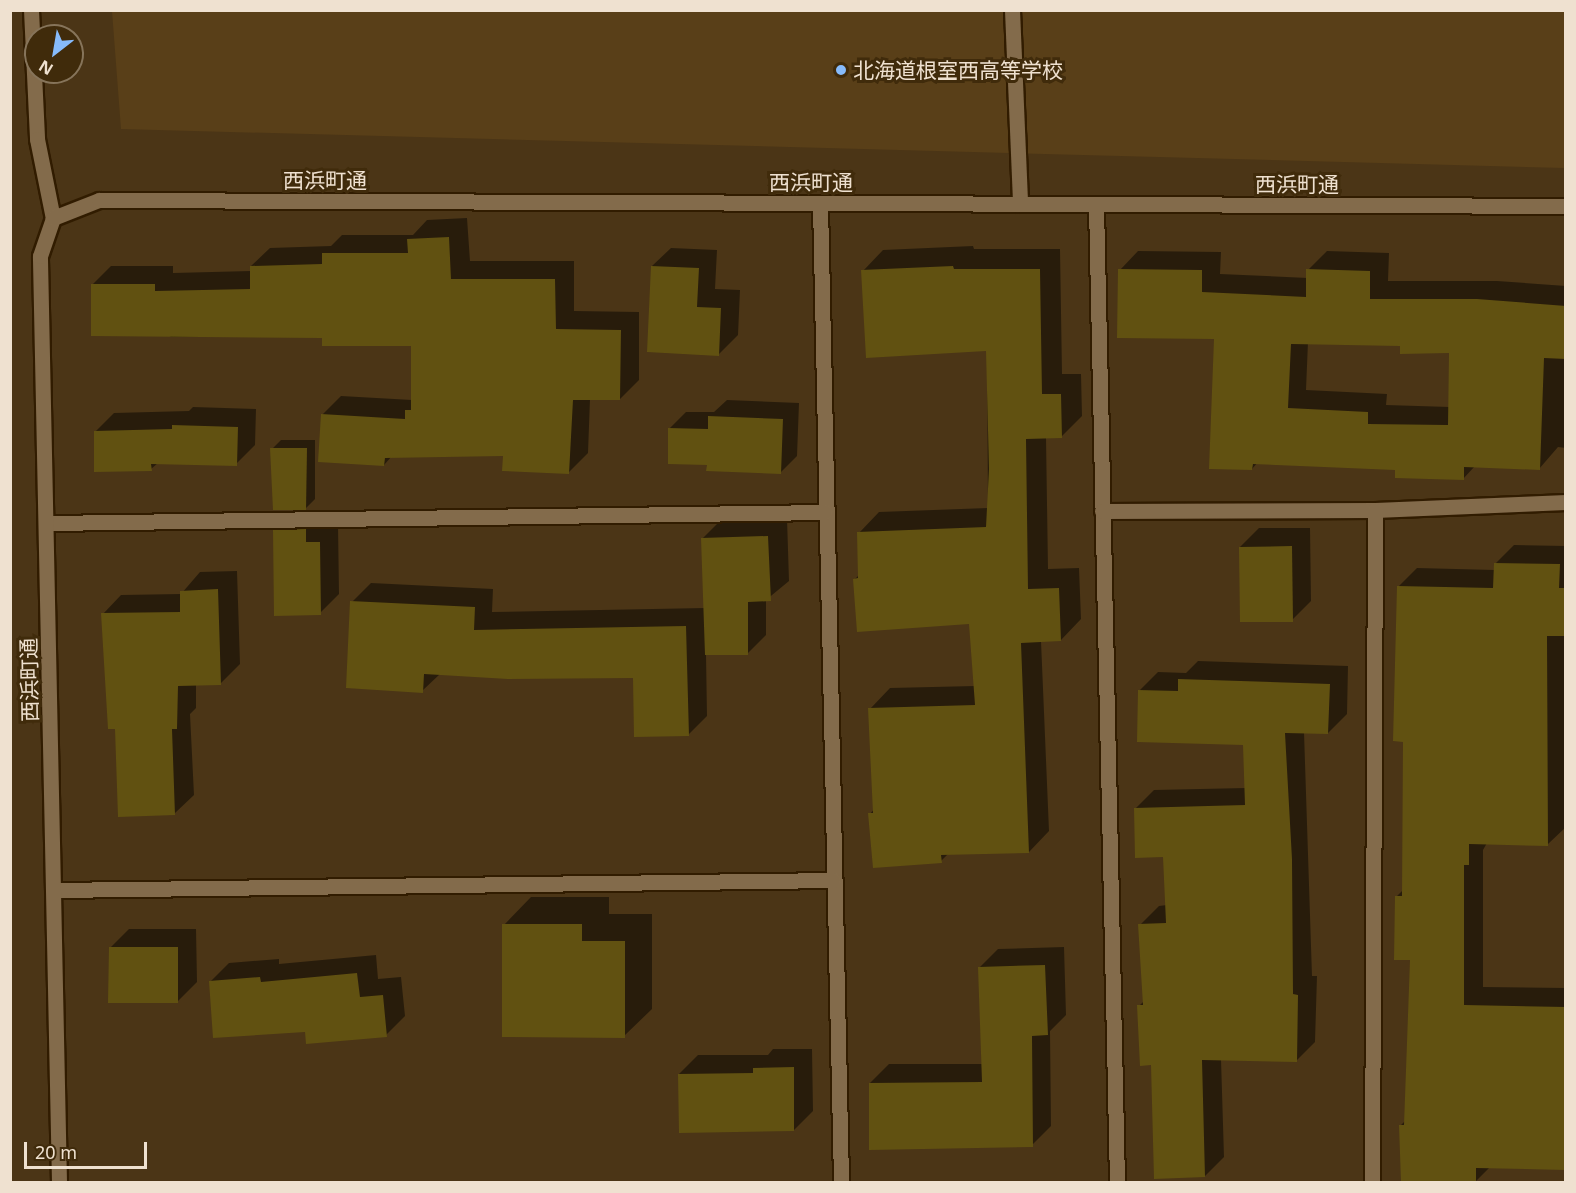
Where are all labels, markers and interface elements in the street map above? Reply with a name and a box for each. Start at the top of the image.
north arrow [24,24,84,84]
text: N [35,55,57,80]
place label: 北海道根室西高等学校 [853,57,1063,83]
marker: 北海道根室西高等学校 [834,63,848,77]
street label: 西浜町通 [283,167,367,193]
street label: 西浜町通 [769,169,853,195]
street label: 西浜町通 [1255,171,1339,197]
street label: 西浜町通 [16,638,42,722]
scale bar [27,1130,150,1168]
text: 20 m [35,1140,77,1164]

